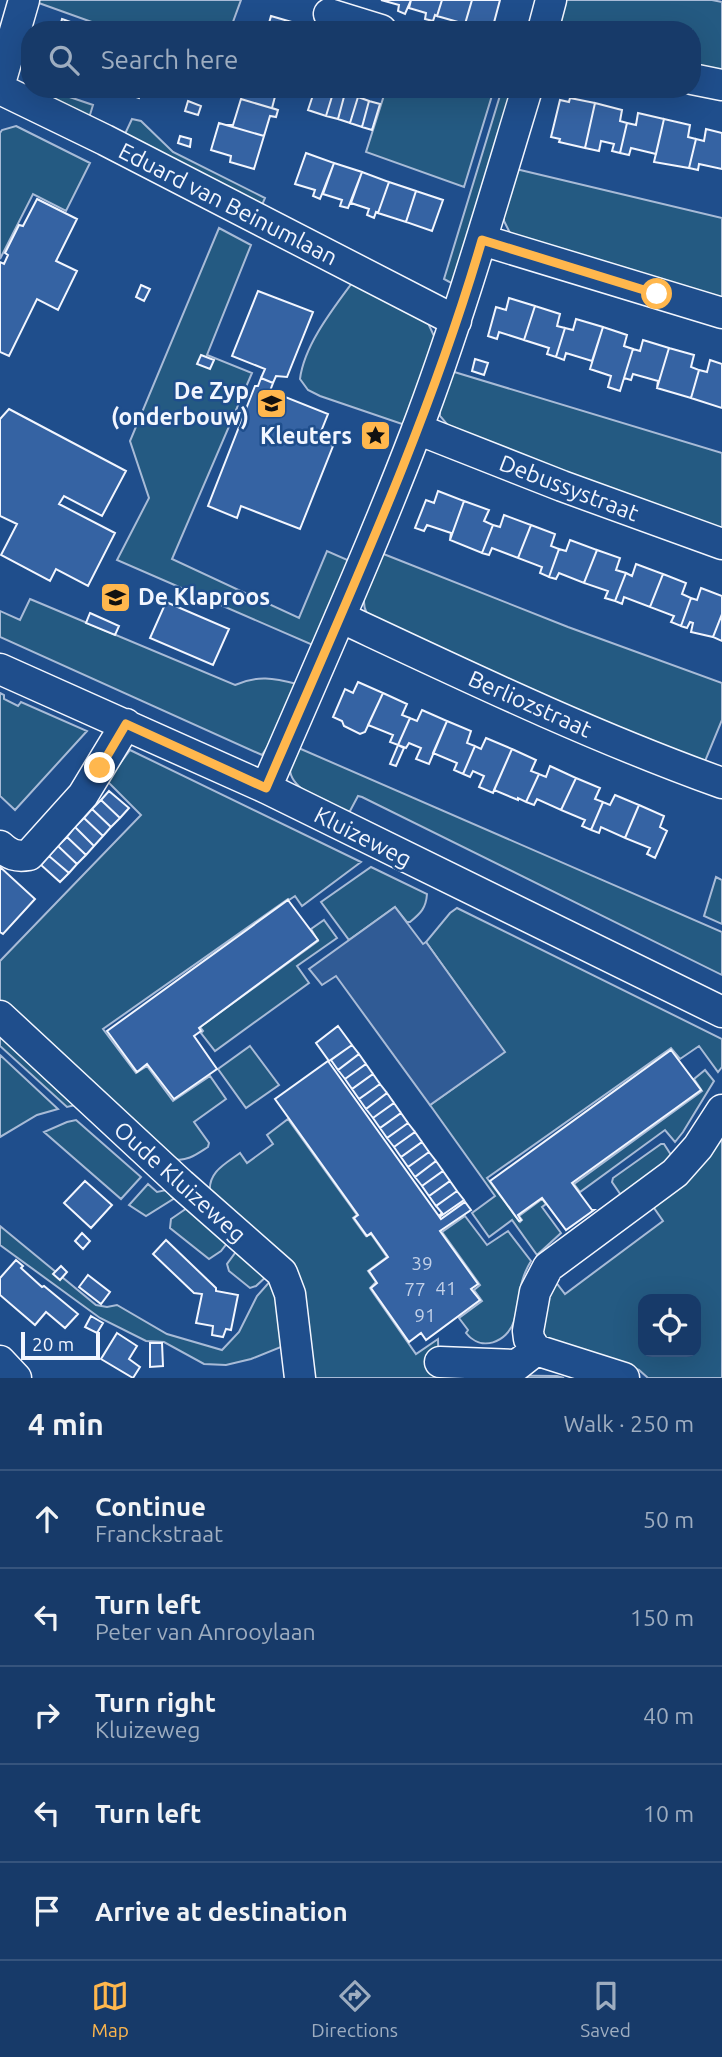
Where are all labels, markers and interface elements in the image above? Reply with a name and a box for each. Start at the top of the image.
search box [21,21,701,98]
icon: search [45,41,83,79]
text: Search here [101,45,238,74]
street label: Eduard van Beinumlaan [115,138,342,270]
route start [641,278,672,309]
place label: De Zyp (onderbouw) [111,378,249,430]
school or university icon: De Zyp (onderbouw) [255,387,289,421]
place icon: Kleuters [358,419,392,453]
place label: Kleuters [260,423,352,448]
street label: Debussystraat [496,450,642,526]
school or university icon: De Klaproos [98,580,132,614]
place label: De Klaproos [138,584,270,609]
street label: Berliozstraat [465,665,596,742]
route end [84,752,115,783]
street label: Kluizeweg [311,801,416,872]
street label: Oude Kluizeweg [110,1116,251,1247]
house number: 39 [411,1252,433,1274]
house number: 41 [435,1277,457,1299]
house number: 77 [404,1278,426,1300]
map controls [638,1294,701,1357]
button: locate [638,1294,701,1357]
house number: 91 [414,1304,436,1326]
scale bar [21,1329,100,1361]
text: 20 m [32,1333,74,1355]
text: 4 min [28,1407,104,1441]
text: Walk · 250 m [563,1411,694,1436]
text: Continue [95,1492,206,1521]
icon: ahead [28,1500,66,1538]
text: 50 m [643,1507,694,1532]
text: Franckstraat [95,1521,223,1546]
text: Turn left [95,1590,201,1619]
icon: left [28,1598,66,1636]
text: 150 m [630,1605,694,1630]
text: Peter van Anrooylaan [95,1619,316,1644]
text: Turn right [95,1688,216,1717]
icon: right [28,1696,66,1734]
text: 40 m [643,1703,694,1728]
text: Kluizeweg [95,1717,201,1742]
icon: left [28,1794,66,1832]
text: Turn left [95,1799,201,1828]
text: 10 m [643,1801,694,1826]
icon: arrive [28,1892,66,1930]
text: Arrive at destination [95,1897,348,1926]
tab: Map [91,1977,129,2041]
tab: Directions [311,1977,398,2041]
tab: Saved [580,1977,631,2041]

